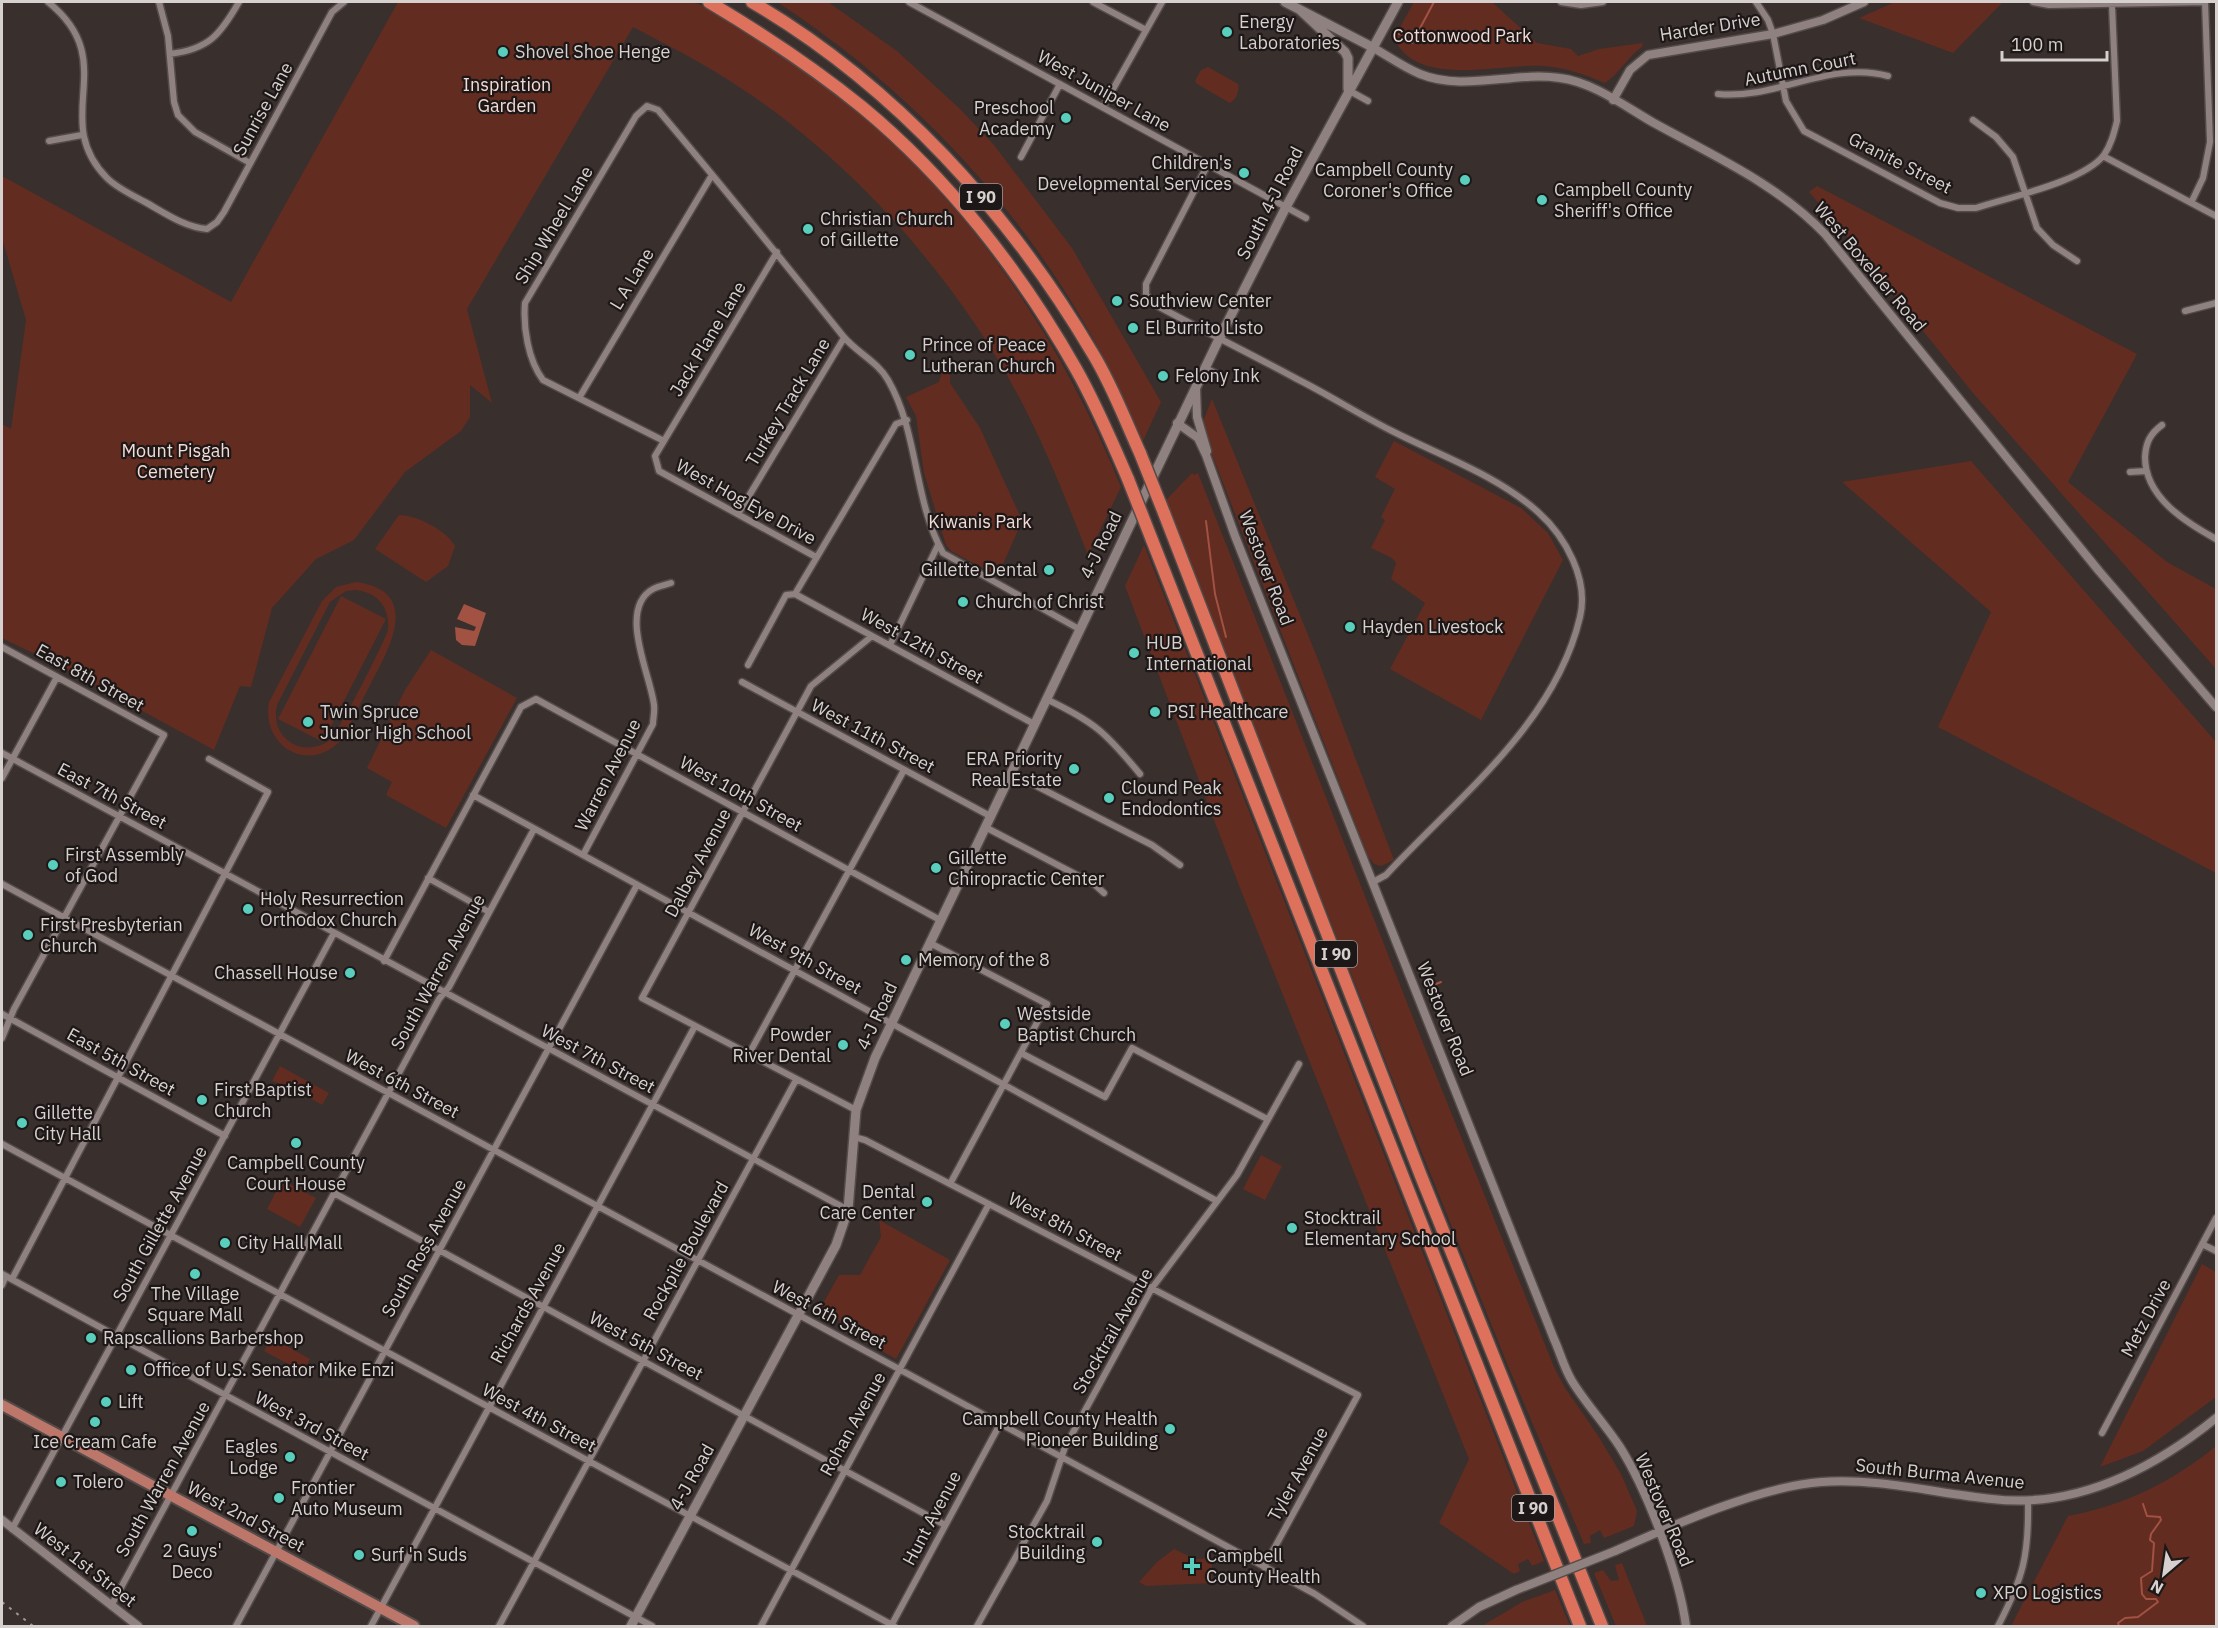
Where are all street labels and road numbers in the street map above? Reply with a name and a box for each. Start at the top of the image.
street label: Harder Drive [1658,7,1762,46]
street label: West Juniper Lane [1034,44,1175,137]
street label: Autumn Court [1742,46,1858,91]
street label: Sunrise Lane [227,58,298,160]
street label: Granite Street [1845,127,1956,198]
street label: South 4-J Road [1231,142,1308,263]
street label: Ship Wheel Lane [509,161,598,288]
road number: I 90 [960,184,1002,210]
street label: West Boxelder Road [1809,197,1931,336]
street label: L A Lane [604,244,659,314]
street label: Jack Plane Lane [664,277,751,400]
street label: Turkey Track Lane [740,333,835,470]
street label: West Hog Eye Drive [672,454,820,550]
street label: 4-J Road [1074,507,1127,582]
street label: Westover Road [1234,507,1299,629]
street label: West 12th Street [857,602,988,689]
street label: East 8th Street [32,638,148,717]
street label: West 11th Street [808,693,939,778]
street label: Warren Avenue [569,715,646,835]
street label: West 10th Street [676,750,807,837]
street label: East 7th Street [54,757,171,834]
street label: Dalbey Avenue [659,804,736,921]
street label: South Warren Avenue [385,890,490,1054]
street label: West 9th Street [745,918,866,999]
road number: I 90 [1315,941,1357,967]
street label: Westover Road [1412,958,1479,1079]
street label: 4-J Road [851,978,902,1053]
street label: West 7th Street [537,1019,659,1098]
street label: East 5th Street [63,1022,179,1101]
street label: West 6th Street [341,1044,463,1123]
street label: South Gillette Avenue [107,1142,212,1306]
street label: South Ross Avenue [376,1174,471,1321]
street label: Rockpile Boulevard [638,1177,733,1324]
street label: West 8th Street [1004,1187,1126,1266]
street label: Richards Avenue [485,1238,570,1367]
street label: Stocktrail Avenue [1067,1264,1158,1398]
street label: West 6th Street [768,1275,890,1354]
street label: Metz Drive [2115,1275,2176,1361]
street label: West 5th Street [585,1306,707,1385]
street label: Rohan Avenue [814,1367,891,1480]
street label: West 4th Street [478,1378,600,1457]
street label: West 3rd Street [251,1386,373,1465]
street label: South Warren Avenue [110,1397,215,1561]
street label: Tyler Avenue [1262,1422,1333,1525]
street label: 4-J Road [664,1440,719,1514]
street label: Westover Road [1630,1449,1699,1570]
street label: South Burma Avenue [1854,1453,2026,1494]
street label: Hunt Avenue [897,1466,966,1569]
street label: West 2nd Street [183,1476,309,1557]
road number: I 90 [1512,1495,1554,1521]
street label: West 1st Street [29,1517,141,1612]

